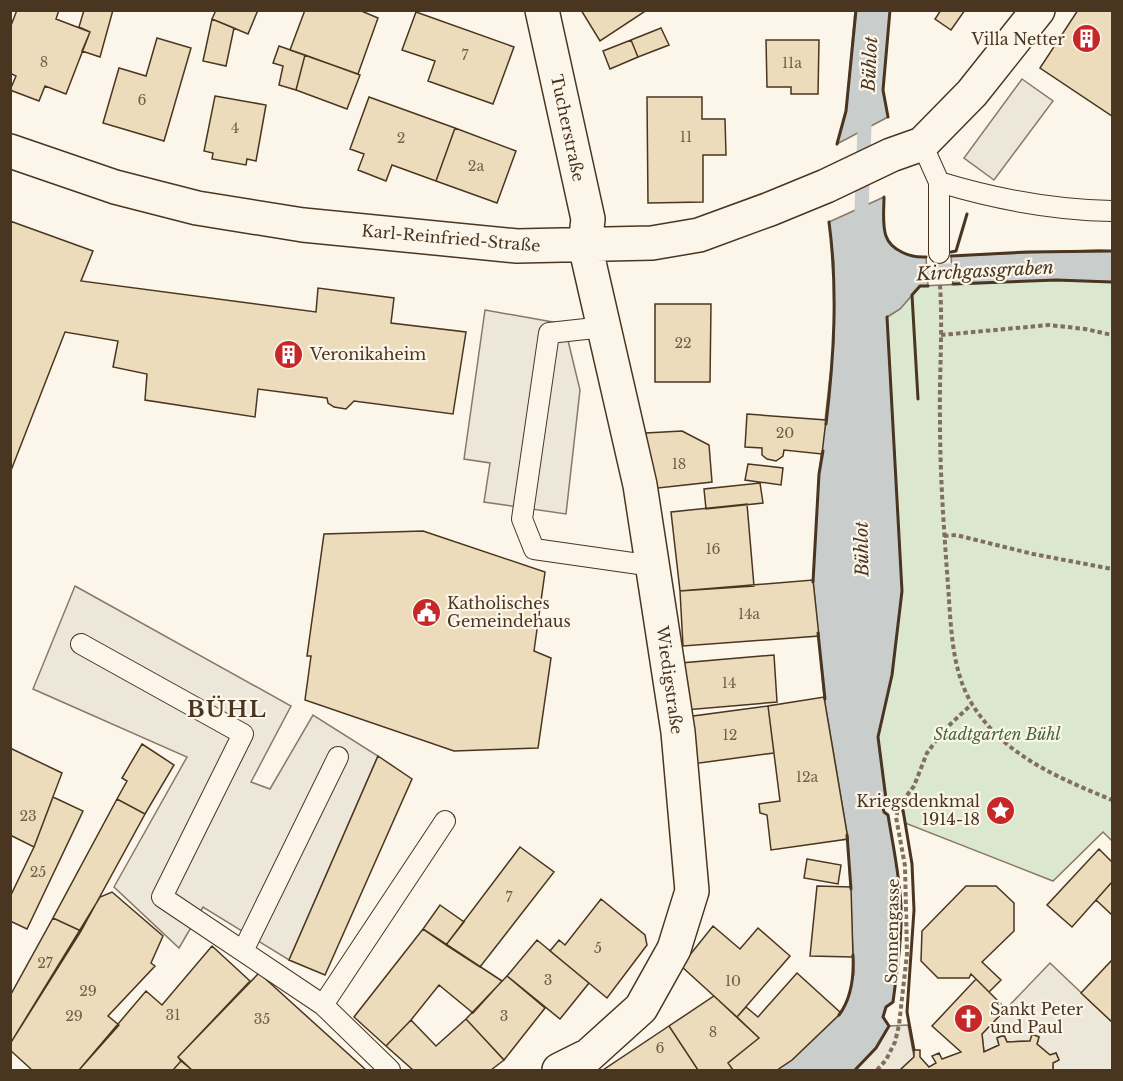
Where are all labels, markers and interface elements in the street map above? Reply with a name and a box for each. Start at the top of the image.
building icon: Villa Netter [1070,23,1102,55]
place label: Villa Netter [970,29,1065,49]
water label: Bühlot [858,35,882,93]
house number: 7 [461,46,469,64]
house number: 8 [40,53,48,71]
house number: 11a [782,54,802,72]
street label: Tucherstraße [547,73,589,183]
house number: 6 [137,91,147,109]
house number: 4 [231,119,239,137]
house number: 11 [680,128,692,146]
house number: 2 [397,129,405,147]
house number: 2a [468,157,484,175]
street label: Karl-Reinfried-Straße [361,220,541,256]
water label: Kirchgassgraben [915,256,1054,286]
house number: 22 [674,334,692,352]
building icon: Veronikaheim [273,338,305,370]
place label: Veronikaheim [309,344,426,364]
house number: 20 [776,424,794,442]
house number: 18 [672,455,686,473]
water label: Bühlot [851,521,873,578]
house number: 16 [705,540,721,558]
place label: Katholisches Gemeindehaus [447,593,571,631]
public building icon: Katholisches Gemeindehaus [410,596,442,628]
house number: 14a [738,605,760,623]
street label: Wiedigstraße [652,624,687,735]
house number: 14 [722,674,736,692]
district label: BÜHL [187,695,267,723]
park label: Stadtgarten Bühl [933,724,1062,744]
house number: 12 [723,726,737,744]
house number: 12a [796,768,819,786]
place label: Kriegsdenkmal 1914-18 [856,791,980,829]
place icon: Kriegsdenkmal 1914-18 [985,794,1017,826]
house number: 23 [19,807,37,825]
house number: 25 [30,863,46,881]
street label: Sonnengasse [881,878,903,984]
house number: 7 [505,888,513,906]
house number: 5 [594,939,602,957]
house number: 27 [37,954,54,972]
house number: 3 [544,971,552,989]
house number: 10 [725,972,741,990]
house number: 29 [79,982,97,1000]
place label: Sankt Peter und Paul [990,999,1084,1037]
church icon: Sankt Peter und Paul [953,1002,985,1034]
house number: 31 [166,1006,180,1024]
house number: 29 [65,1007,83,1025]
house number: 3 [500,1007,508,1025]
house number: 35 [254,1010,270,1028]
house number: 8 [709,1023,717,1041]
house number: 6 [655,1039,665,1057]

